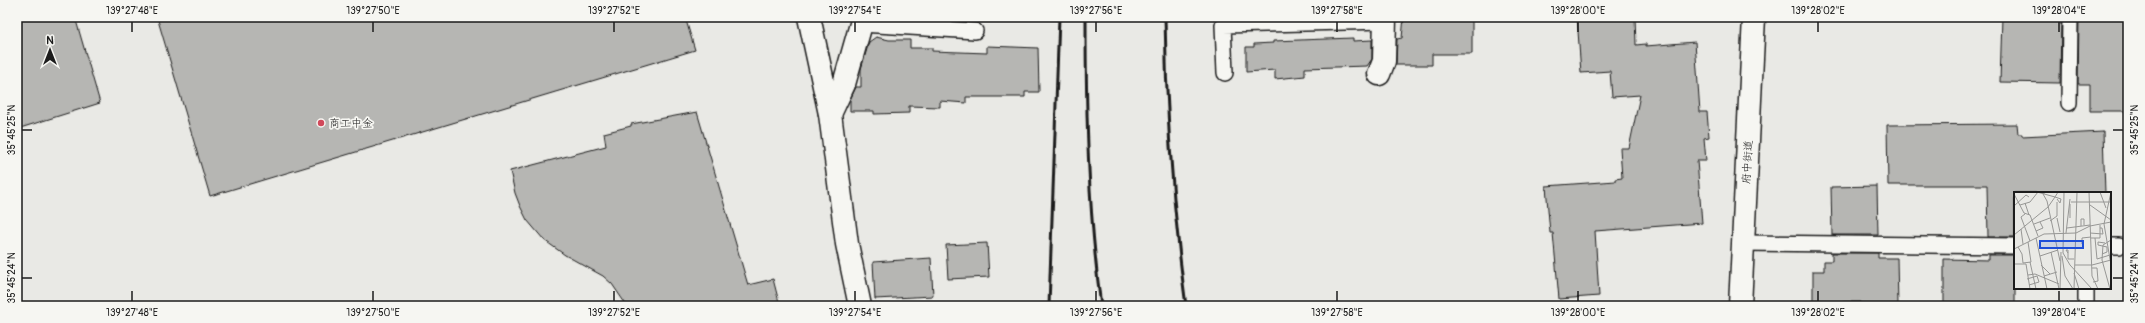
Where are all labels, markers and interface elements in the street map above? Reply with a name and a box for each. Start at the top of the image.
text: 139°27'48"E [106,5,158,17]
text: 139°27'50"E [346,5,400,17]
text: 139°27'52"E [588,5,640,17]
text: 139°27'54"E [829,5,881,17]
text: 139°27'56"E [1070,5,1122,17]
text: 139°27'58"E [1311,5,1363,17]
text: 139°28'00"E [1551,5,1605,17]
text: 139°28'02"E [1791,5,1845,17]
text: 139°28'04"E [2032,5,2086,17]
north arrow [30,30,70,70]
text: N [46,34,54,47]
text: 35°45'25"N [6,105,18,155]
text: 35°45'25"N [2129,105,2141,155]
place label: 商工中金 [329,117,373,130]
marker: 商工中金 [316,118,326,128]
street label: 府中街道 [1740,140,1755,184]
inset map [2014,192,2111,289]
text: 35°45'24"N [6,252,18,303]
text: 35°45'24"N [2129,252,2141,303]
text: 139°27'48"E [106,307,158,319]
text: 139°27'50"E [346,307,400,319]
text: 139°27'52"E [588,307,640,319]
text: 139°27'54"E [829,307,881,319]
text: 139°27'56"E [1070,307,1122,319]
text: 139°27'58"E [1311,307,1363,319]
text: 139°28'00"E [1551,307,1605,319]
text: 139°28'02"E [1791,307,1845,319]
text: 139°28'04"E [2032,307,2086,319]

